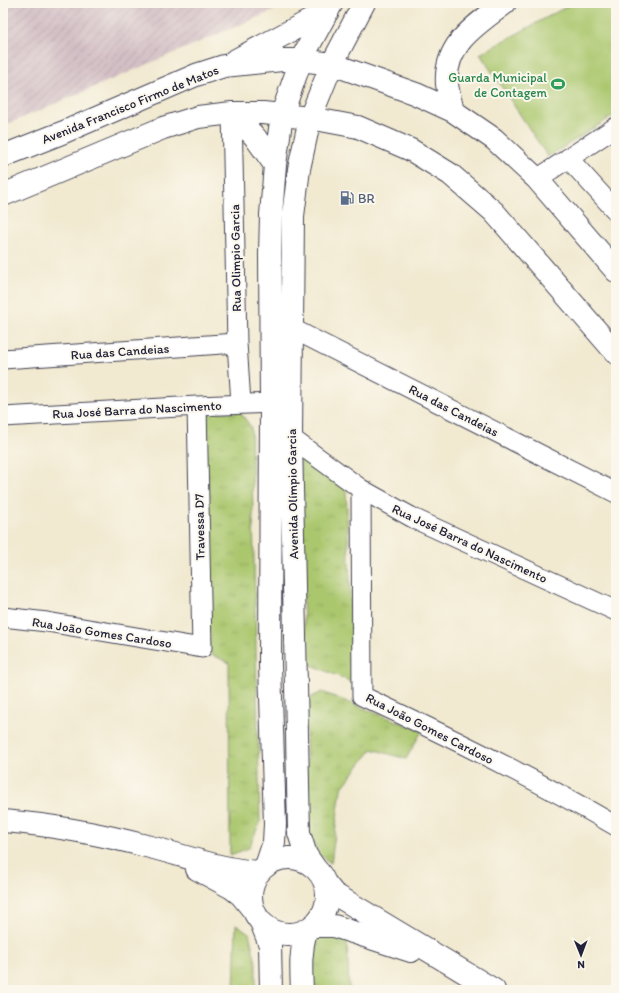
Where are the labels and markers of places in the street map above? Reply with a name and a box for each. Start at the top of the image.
place label: Guarda Municipal de Contagem [448,70,548,100]
sports icon: Guarda Municipal de Contagem [550,76,566,92]
fuel station icon: BR [339,190,355,206]
place label: BR [358,191,374,206]

